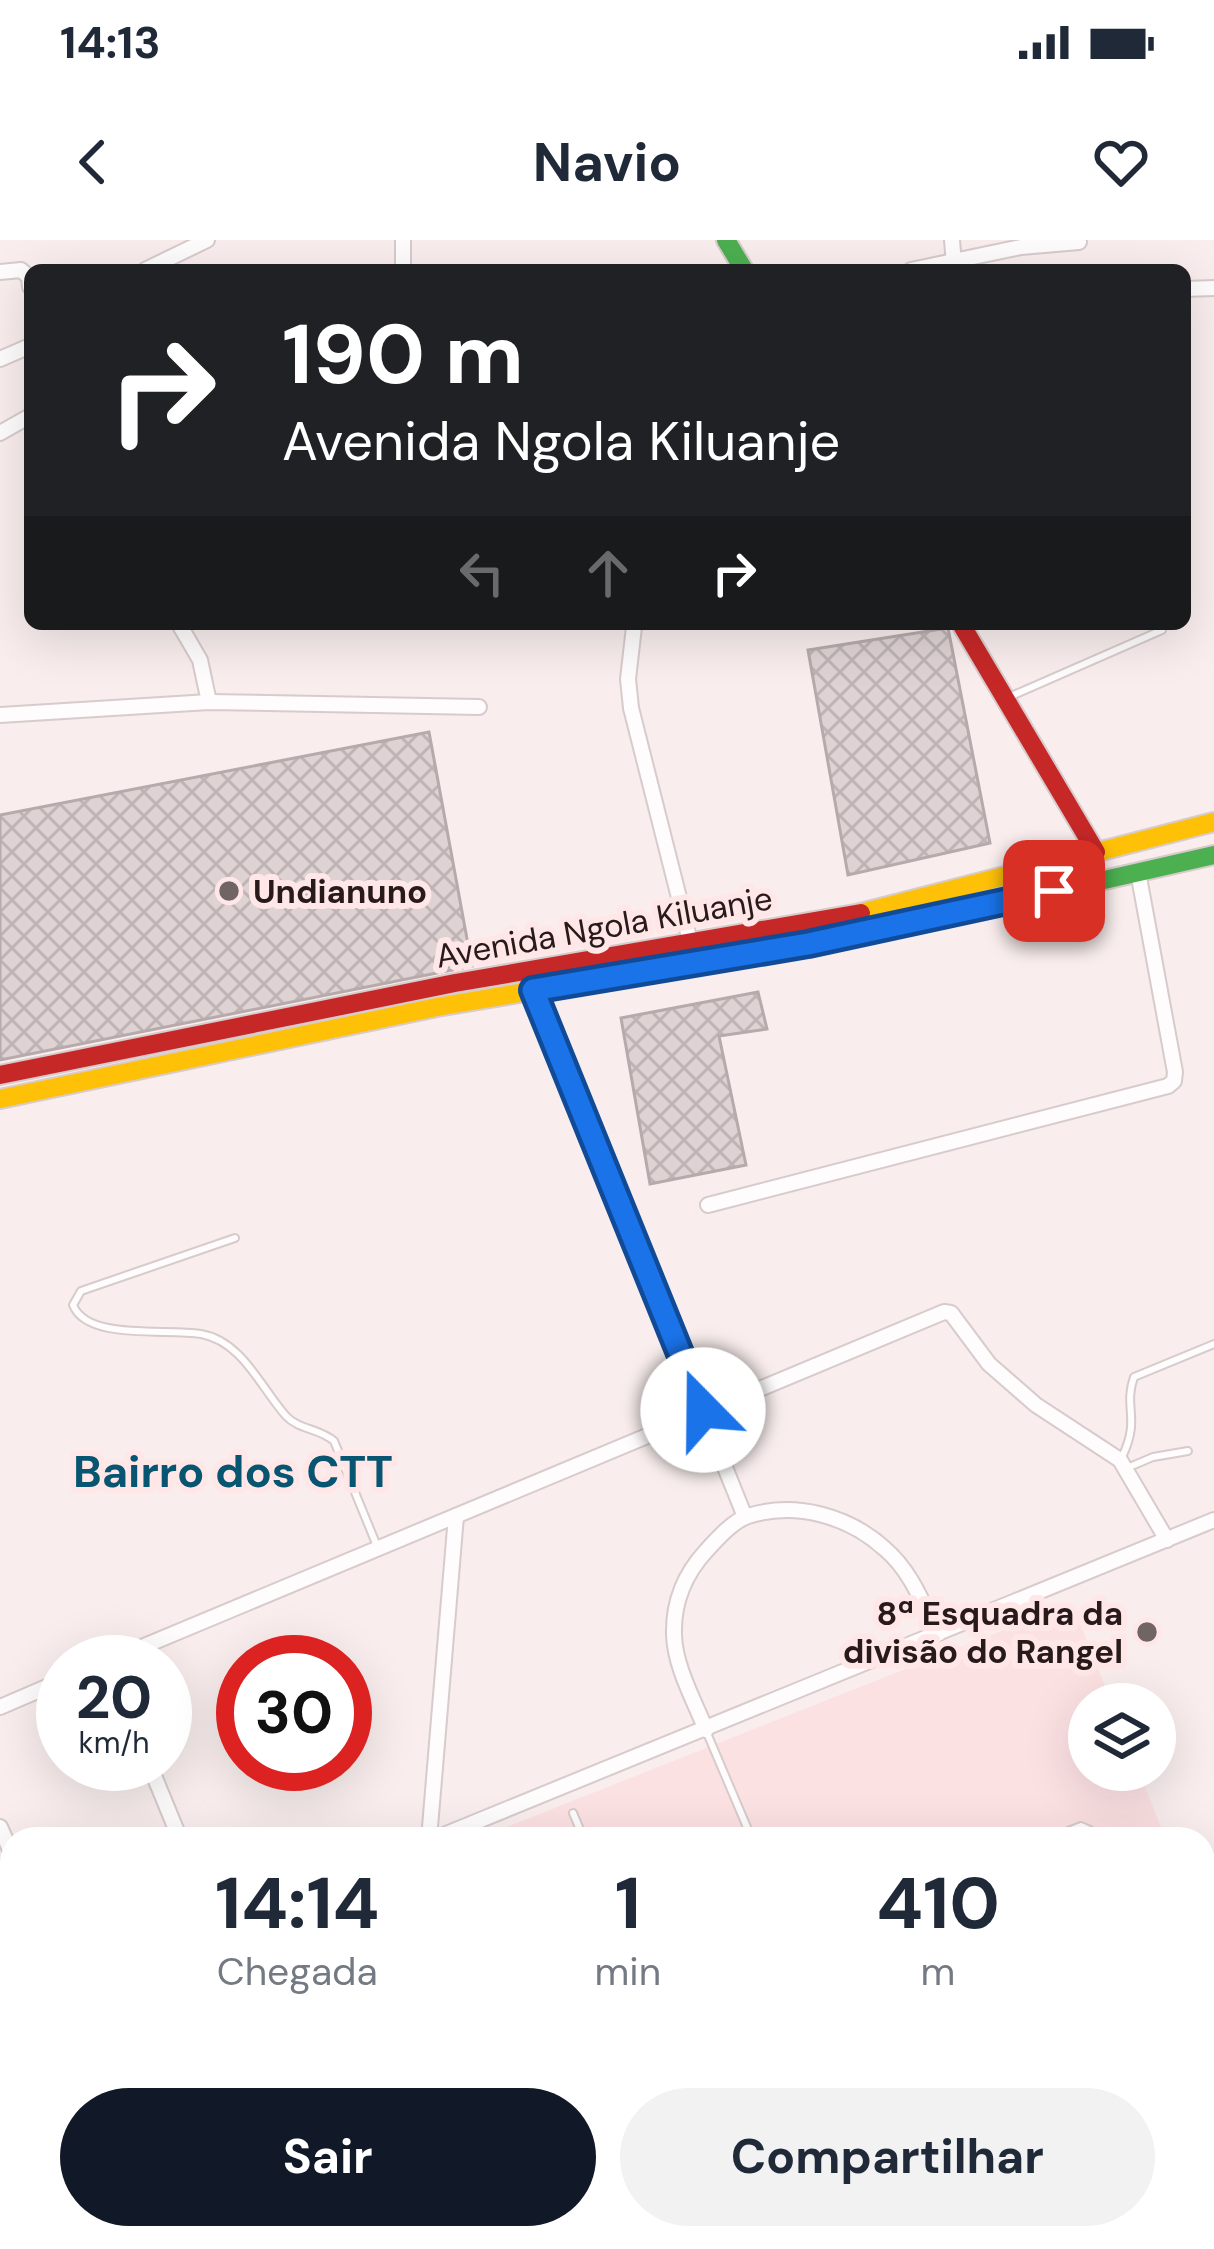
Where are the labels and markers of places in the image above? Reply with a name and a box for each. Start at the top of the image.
pin [1003,840,1105,942]
place label: Undianuno [253,870,427,913]
marker: Undianuno [216,878,242,904]
place label: 8ª Esquadra da divisão do Rangel [843,1592,1123,1673]
marker: 8ª Esquadra da divisão do Rangel [1134,1619,1160,1645]

